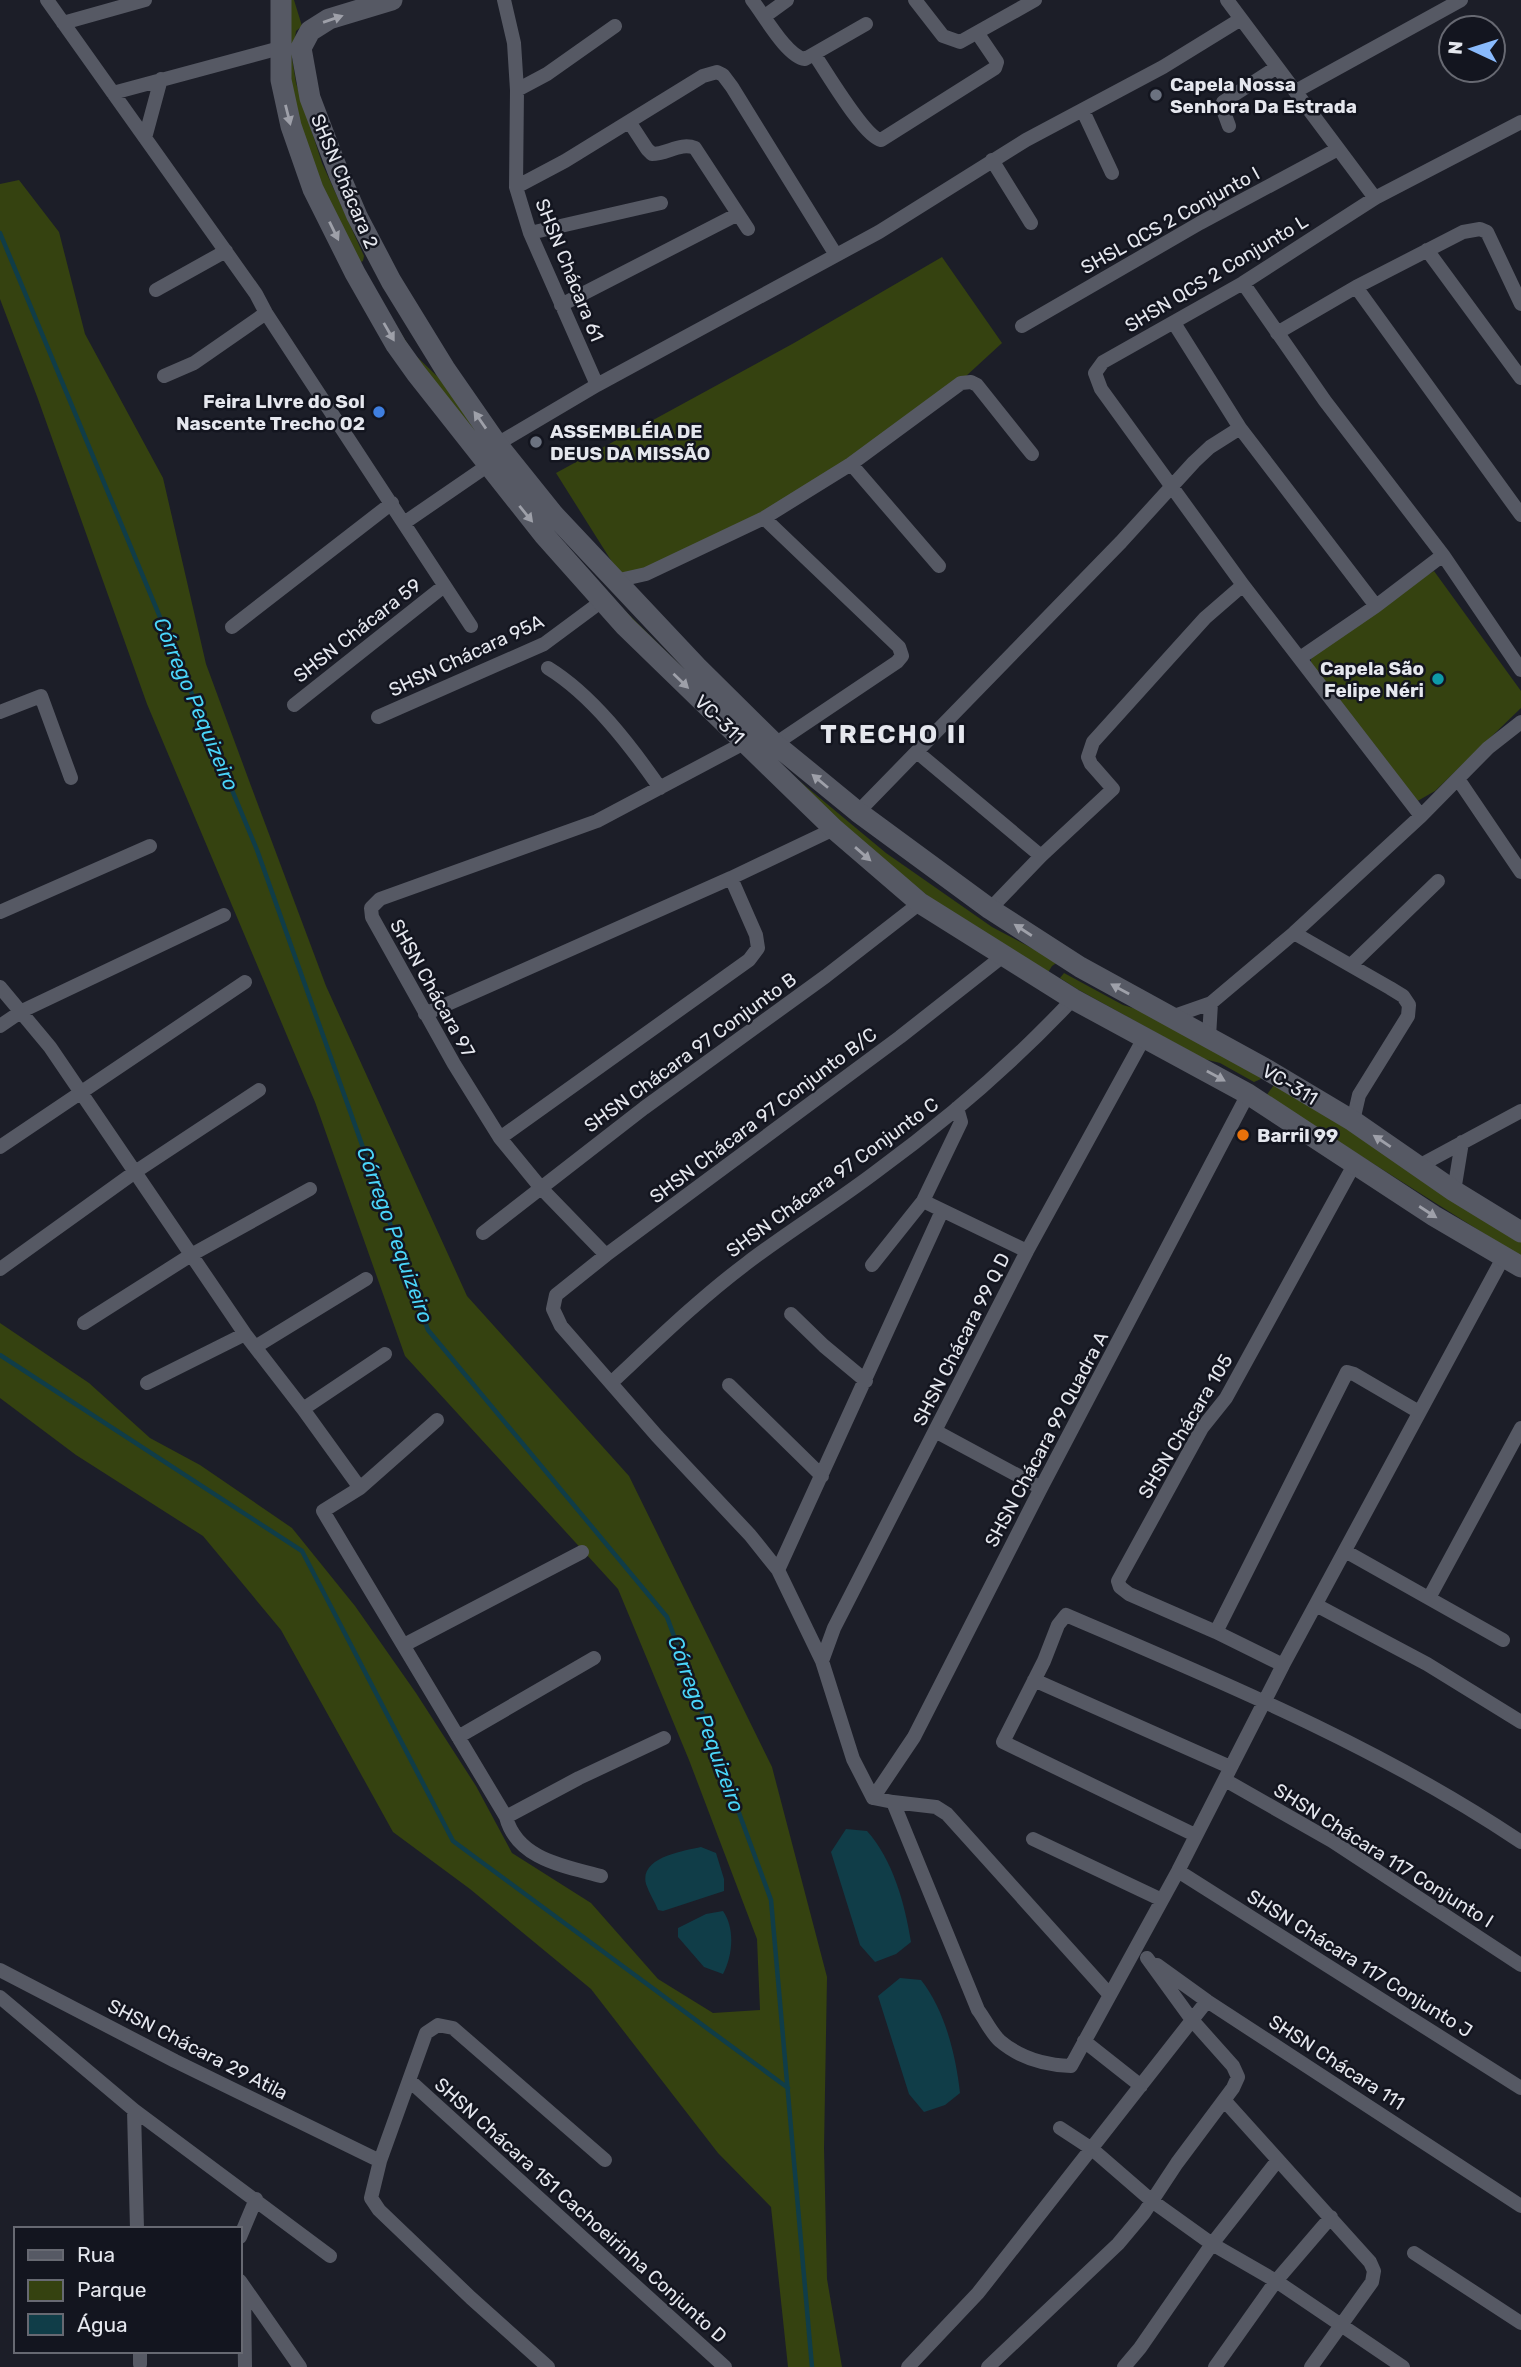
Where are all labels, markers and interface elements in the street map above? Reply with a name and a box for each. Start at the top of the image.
one-way arrow [322,13,343,24]
north arrow [1437,14,1507,84]
text: N [1444,40,1467,55]
place label: Capela Nossa Senhora Da Estrada [1170,73,1357,118]
marker: Capela Nossa Senhora Da Estrada [1148,87,1164,103]
one-way arrow [283,104,294,126]
street label: SHSN Chácara 2 [306,110,383,252]
street label: SHSL QCS 2 Conjunto I [1077,162,1264,279]
street label: SHSN Chácara 61 [530,195,609,345]
street label: SHSN QCS 2 Conjunto L [1121,210,1312,337]
one-way arrow [328,221,339,241]
one-way arrow [383,323,395,342]
place label: Feira LIvre do Sol Nascente Trecho 02 [176,390,365,435]
marker: Feira LIvre do Sol Nascente Trecho 02 [371,404,387,420]
one-way arrow [473,411,487,429]
place label: ASSEMBLÉIA DE DEUS DA MISSÃO [550,420,710,465]
marker: ASSEMBLÉIA DE DEUS DA MISSÃO [528,434,544,450]
one-way arrow [518,505,533,522]
street label: SHSN Chácara 59 [289,573,426,687]
street label: SHSN Chácara 95A [385,609,548,701]
water label: Córrego Pequizeiro [149,613,244,794]
place label: Capela São Felipe Néri [1320,657,1424,702]
marker: Capela São Felipe Néri [1430,671,1446,687]
one-way arrow [672,672,689,689]
street label: VC-311 [690,690,749,749]
district label: TRECHO II [820,719,968,750]
one-way arrow [811,773,829,789]
one-way arrow [854,846,872,862]
street label: SHSN Chácara 97 [385,915,480,1061]
one-way arrow [1013,924,1032,937]
street label: SHSN Chácara 97 Conjunto B [580,968,801,1137]
one-way arrow [1110,984,1130,995]
street label: SHSN Chácara 97 Conjunto B/C [645,1022,881,1208]
street label: VC-311 [1258,1059,1322,1110]
one-way arrow [1206,1070,1225,1082]
street label: SHSN Chácara 97 Conjunto C [722,1093,943,1262]
place label: Barril 99 [1257,1124,1338,1147]
marker: Barril 99 [1235,1127,1251,1143]
one-way arrow [1373,1134,1391,1148]
water label: Córrego Pequizeiro [352,1143,439,1326]
one-way arrow [1419,1205,1437,1219]
street label: SHSN Chácara 99 Q D [908,1249,1015,1429]
street label: SHSN Chácara 99 Quadra A [980,1327,1113,1551]
street label: SHSN Chácara 105 [1133,1350,1238,1503]
water label: Córrego Pequizeiro [663,1632,750,1815]
street label: SHSN Chácara 117 Conjunto I [1270,1778,1498,1933]
street label: SHSN Chácara 117 Conjunto J [1243,1884,1477,2042]
street label: SHSN Chácara 29 Atila [104,1994,292,2105]
street label: SHSN Chácara 111 [1264,2010,1409,2115]
street label: SHSN Chácara 151 Cachoeirinha Conjunto D [430,2073,731,2348]
legend [14,2227,242,2353]
text: Rua [77,2242,115,2267]
text: Parque [77,2277,147,2302]
text: Água [77,2312,128,2337]

